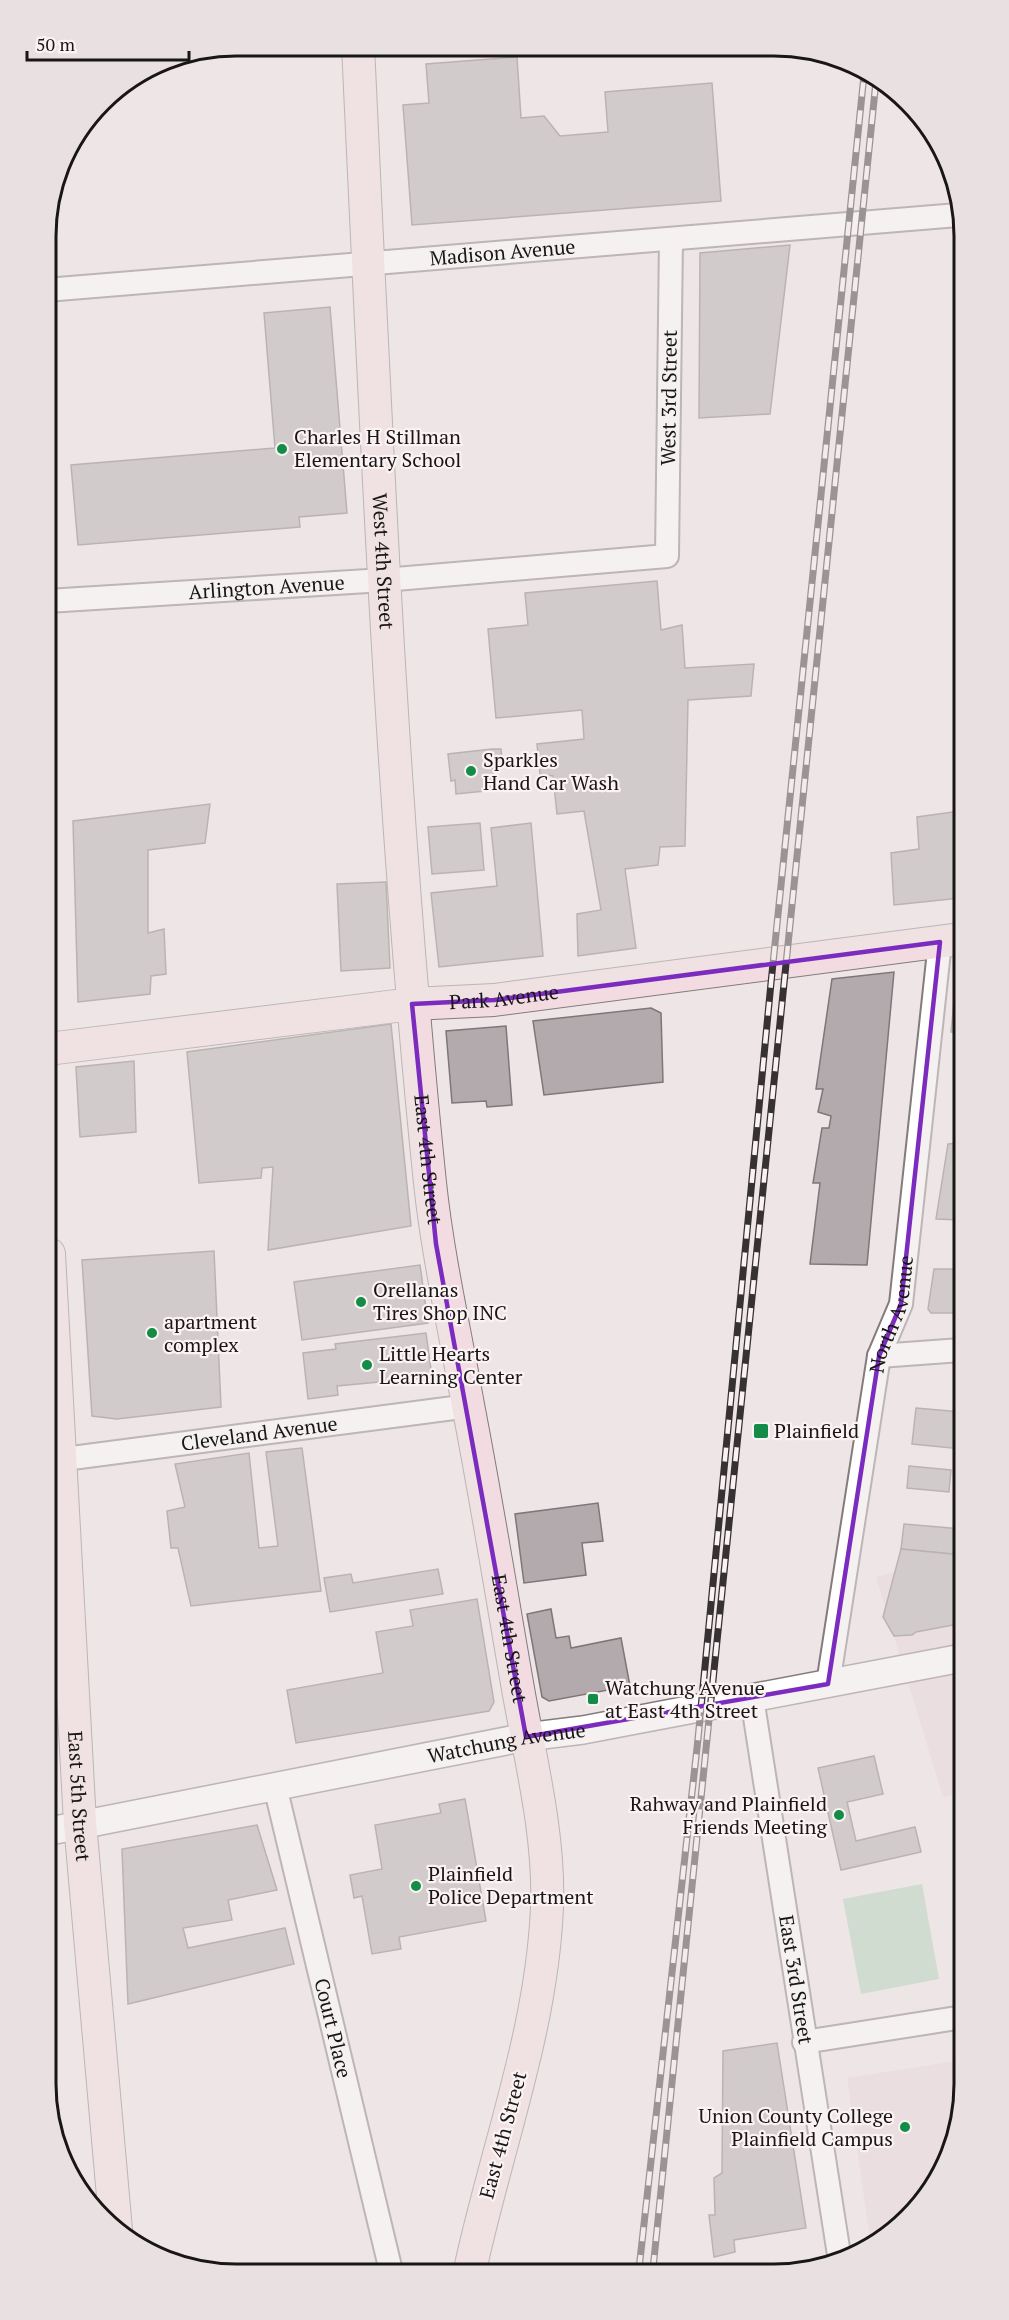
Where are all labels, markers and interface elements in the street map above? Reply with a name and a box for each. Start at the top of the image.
scale bar [27,24,189,62]
text: 50 m [36,32,76,56]
street label: Madison Avenue [428,233,576,271]
street label: West 3rd Street [654,329,683,466]
place label: Charles H Stillman Elementary School [294,423,461,473]
marker: Charles H Stillman Elementary School [275,442,289,456]
street label: West 4th Street [366,492,401,631]
street label: Arlington Avenue [188,568,345,605]
place label: Sparkles Hand Car Wash [483,746,619,796]
marker: Sparkles Hand Car Wash [464,764,478,778]
street label: Park Avenue [448,978,560,1015]
street label: East 4th Street [408,1093,449,1227]
street label: North Avenue [863,1254,919,1375]
place label: Orellanas Tires Shop INC [373,1276,507,1326]
marker: Orellanas Tires Shop INC [354,1295,368,1309]
place label: apartment complex [164,1308,258,1358]
marker: apartment complex [145,1326,159,1340]
place label: Little Hearts Learning Center [379,1340,523,1390]
marker: Little Hearts Learning Center [360,1358,374,1372]
street label: Cleveland Avenue [179,1409,339,1457]
place label: Plainfield [774,1417,859,1444]
marker: Plainfield [752,1422,770,1440]
street label: East 4th Street [486,1572,534,1706]
place label: Watchung Avenue at East 4th Street [605,1674,765,1724]
marker: Watchung Avenue at East 4th Street [586,1692,600,1706]
street label: Watchung Avenue [425,1716,587,1769]
street label: East 5th Street [62,1730,97,1863]
place label: Rahway and Plainfield Friends Meeting [630,1790,827,1840]
marker: Rahway and Plainfield Friends Meeting [832,1808,846,1822]
place label: Plainfield Police Department [428,1860,594,1910]
marker: Plainfield Police Department [409,1879,423,1893]
street label: East 3rd Street [773,1913,820,2047]
street label: Court Place [308,1975,358,2081]
street label: East 4th Street [473,2068,533,2202]
place label: Union County College Plainfield Campus [699,2102,893,2152]
marker: Union County College Plainfield Campus [898,2120,912,2134]

